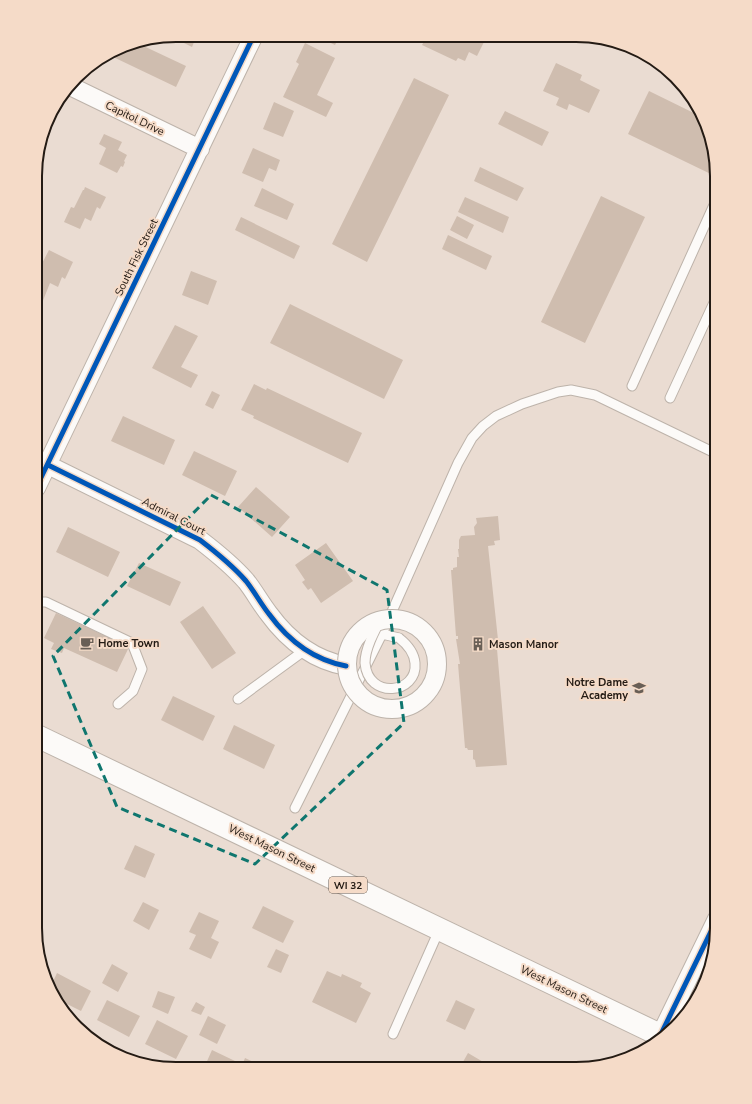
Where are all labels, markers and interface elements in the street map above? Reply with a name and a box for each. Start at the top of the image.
street label: Capitol Drive [103,98,167,139]
street label: South Fisk Street [111,216,162,298]
street label: Admiral Court [139,494,208,539]
cafe icon: Home Town [79,635,95,651]
place label: Home Town [98,636,159,651]
building icon: Mason Manor [470,636,486,652]
place label: Mason Manor [489,637,559,652]
place label: Notre Dame Academy [566,675,628,703]
school or university icon: Notre Dame Academy [631,680,647,696]
street label: West Mason Street [226,821,318,876]
road number: WI 32 [329,877,367,893]
street label: West Mason Street [518,962,610,1017]

